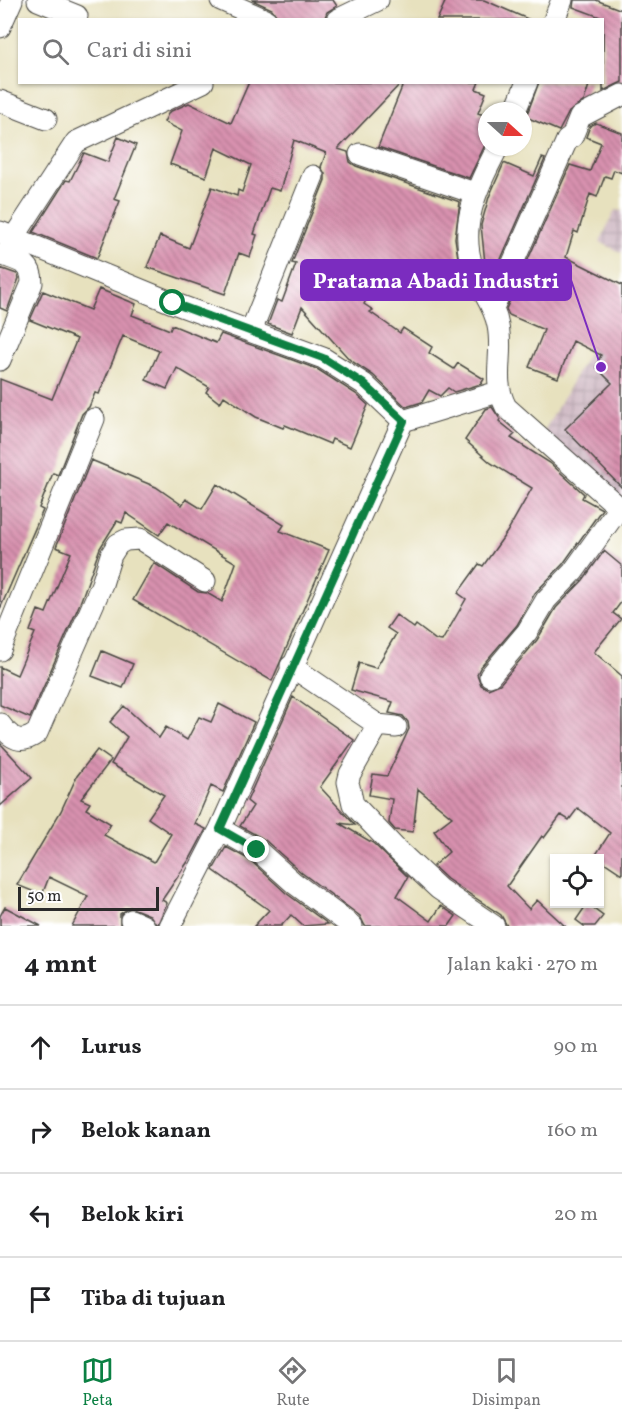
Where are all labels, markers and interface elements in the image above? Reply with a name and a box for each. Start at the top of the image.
search box [18,18,604,84]
icon: search [39,35,72,68]
text: Cari di sini [87,36,192,67]
north arrow [478,102,532,156]
callout: Pratama Abadi Industri [301,260,571,300]
text: Pratama Abadi Industri [313,267,559,298]
route start [159,289,185,315]
route end [243,836,269,862]
map controls [550,854,604,908]
button: locate [550,854,604,908]
scale bar [18,884,159,912]
text: 50 m [27,886,61,908]
text: 4 mnt [24,947,97,983]
text: Jalan kaki · 270 m [447,951,598,979]
icon: ahead [24,1031,57,1064]
text: Lurus [81,1032,142,1063]
text: 90 m [554,1033,598,1061]
icon: right [24,1115,57,1148]
text: Belok kanan [81,1116,211,1147]
text: 160 m [546,1117,598,1145]
icon: left [24,1199,57,1232]
text: Belok kiri [81,1200,184,1231]
text: 20 m [554,1201,598,1229]
icon: arrive [24,1283,57,1316]
text: Tiba di tujuan [81,1284,226,1315]
tab: Peta [81,1354,114,1412]
tab: Rute [276,1354,309,1412]
tab: Disimpan [472,1354,541,1412]

